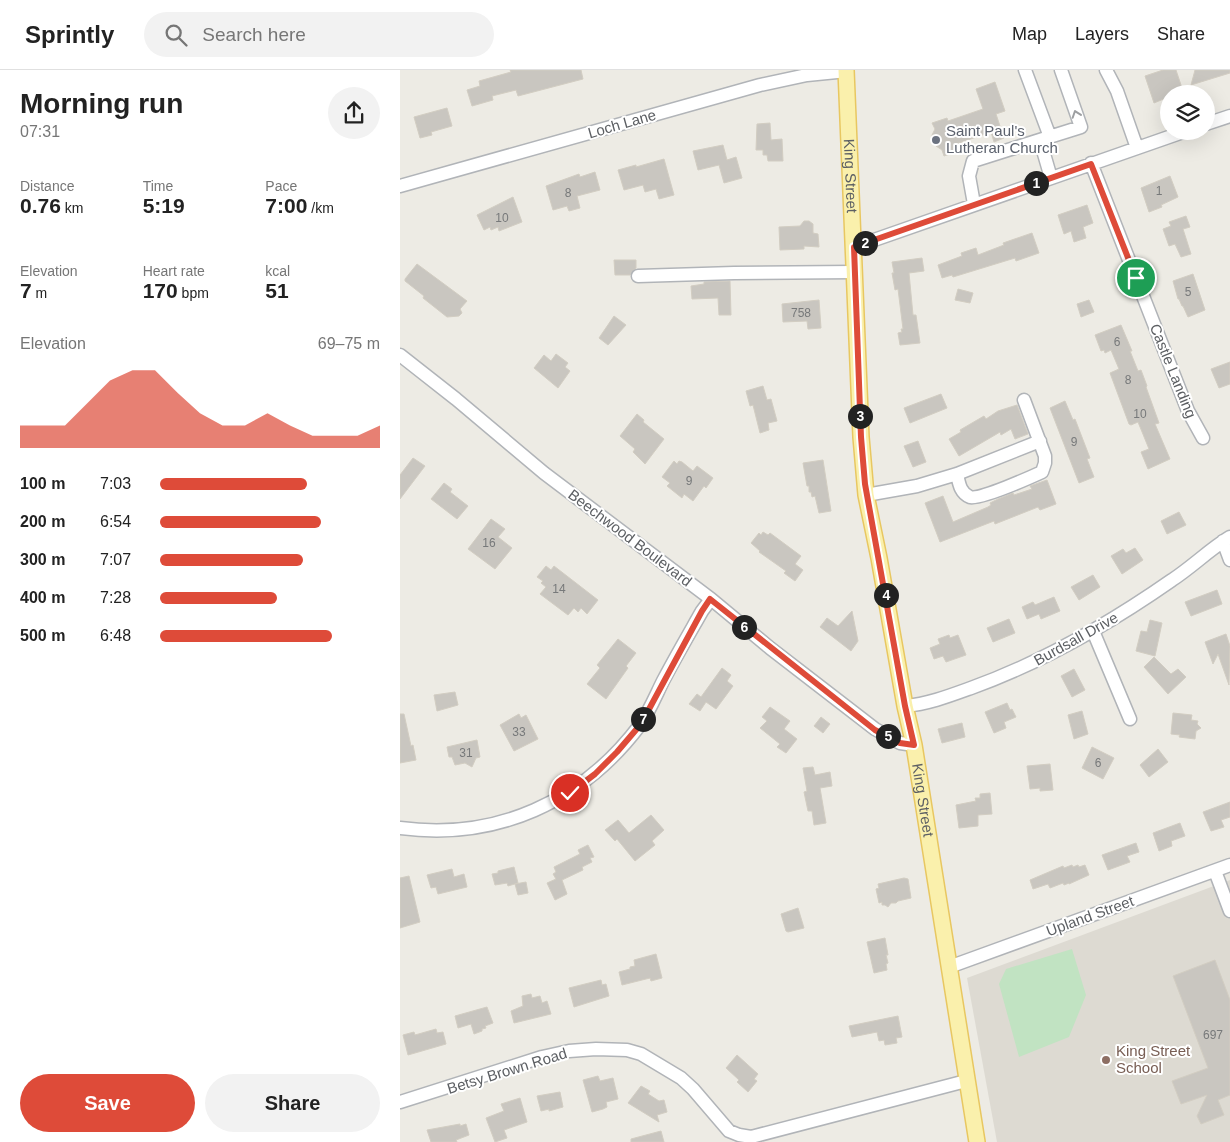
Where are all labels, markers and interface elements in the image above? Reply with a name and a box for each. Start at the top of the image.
search box [144,12,494,57]
text: Sprintly [25,21,114,48]
icon: search [162,21,190,49]
text: Search here [202,24,306,45]
text: Map [1012,24,1047,44]
text: Layers [1075,24,1129,44]
text: Share [1157,24,1205,44]
map controls [1160,85,1215,140]
button: layers [1160,85,1215,140]
button: share [328,87,380,139]
text: Morning run [20,88,183,119]
street label: Loch Lane [586,106,658,141]
one-way arrow [1072,110,1082,119]
place label: Saint Paul's Lutheran Church [946,122,1058,156]
text: 07:31 [20,123,60,140]
marker: Saint Paul's Lutheran Church [930,134,942,146]
street label: King Street [841,138,861,214]
pin: 1 [1024,170,1048,196]
text: 1 [1033,175,1040,191]
text: Distance [20,178,74,194]
text: Time [143,178,173,194]
text: Pace [265,178,297,194]
house number: 1 [1156,184,1163,198]
house number: 8 [565,186,572,200]
text: 0.76 [20,194,61,217]
text: 5:19 [143,194,185,217]
text: 7:00 [265,194,307,217]
text: km [61,200,83,216]
text: /km [307,200,334,216]
house number: 10 [495,211,509,225]
pin: 2 [852,230,878,256]
text: 2 [862,235,869,251]
pin [1115,257,1157,299]
text: Elevation [20,263,78,279]
text: Heart rate [143,263,205,279]
text: kcal [265,263,290,279]
icon: arrive [1122,264,1150,292]
text: 7 [20,279,32,302]
text: 170 [143,279,178,302]
text: 51 [265,279,289,302]
text: m [32,285,47,301]
text: bpm [178,285,209,301]
house number: 5 [1185,285,1192,299]
house number: 758 [791,306,811,320]
street label: Castle Landing [1147,321,1200,420]
text: Elevation [20,335,86,352]
text: 69–75 m [318,335,380,352]
house number: 6 [1114,335,1121,349]
house number: 8 [1125,373,1132,387]
pin: 3 [848,404,872,428]
house number: 10 [1133,407,1147,421]
text: 3 [857,408,864,424]
house number: 9 [1071,435,1078,449]
house number: 9 [686,474,693,488]
text: 100 m [20,475,65,492]
text: 7:03 [100,475,131,492]
street label: Beechwood Boulevard [565,486,695,590]
text: 200 m [20,513,65,530]
text: 6:54 [100,513,131,530]
house number: 16 [482,536,496,550]
text: 300 m [20,551,65,568]
text: 7:07 [100,551,131,568]
house number: 14 [552,582,566,596]
pin: 4 [874,582,898,608]
text: 4 [883,587,890,603]
text: 400 m [20,589,65,606]
text: 7:28 [100,589,131,606]
street label: Burdsall Drive [1031,608,1121,669]
pin: 6 [732,614,756,640]
text: 6 [741,619,748,635]
text: 500 m [20,627,65,644]
text: 6:48 [100,627,131,644]
pin: 7 [630,706,656,732]
text: 7 [640,711,647,727]
pin: 5 [876,724,900,748]
house number: 33 [512,725,526,739]
text: 5 [885,728,892,744]
house number: 31 [459,746,473,760]
house number: 6 [1095,756,1102,770]
street label: King Street [909,762,938,839]
pin [549,772,591,814]
icon: check [556,779,584,807]
street label: Upland Street [1044,892,1137,939]
house number: 697 [1203,1028,1223,1042]
place label: King Street School [1116,1042,1191,1076]
street label: Betsy Brown Road [445,1044,569,1097]
marker: King Street School [1100,1054,1112,1066]
button: Save [20,1074,195,1132]
button: Share [205,1074,380,1132]

